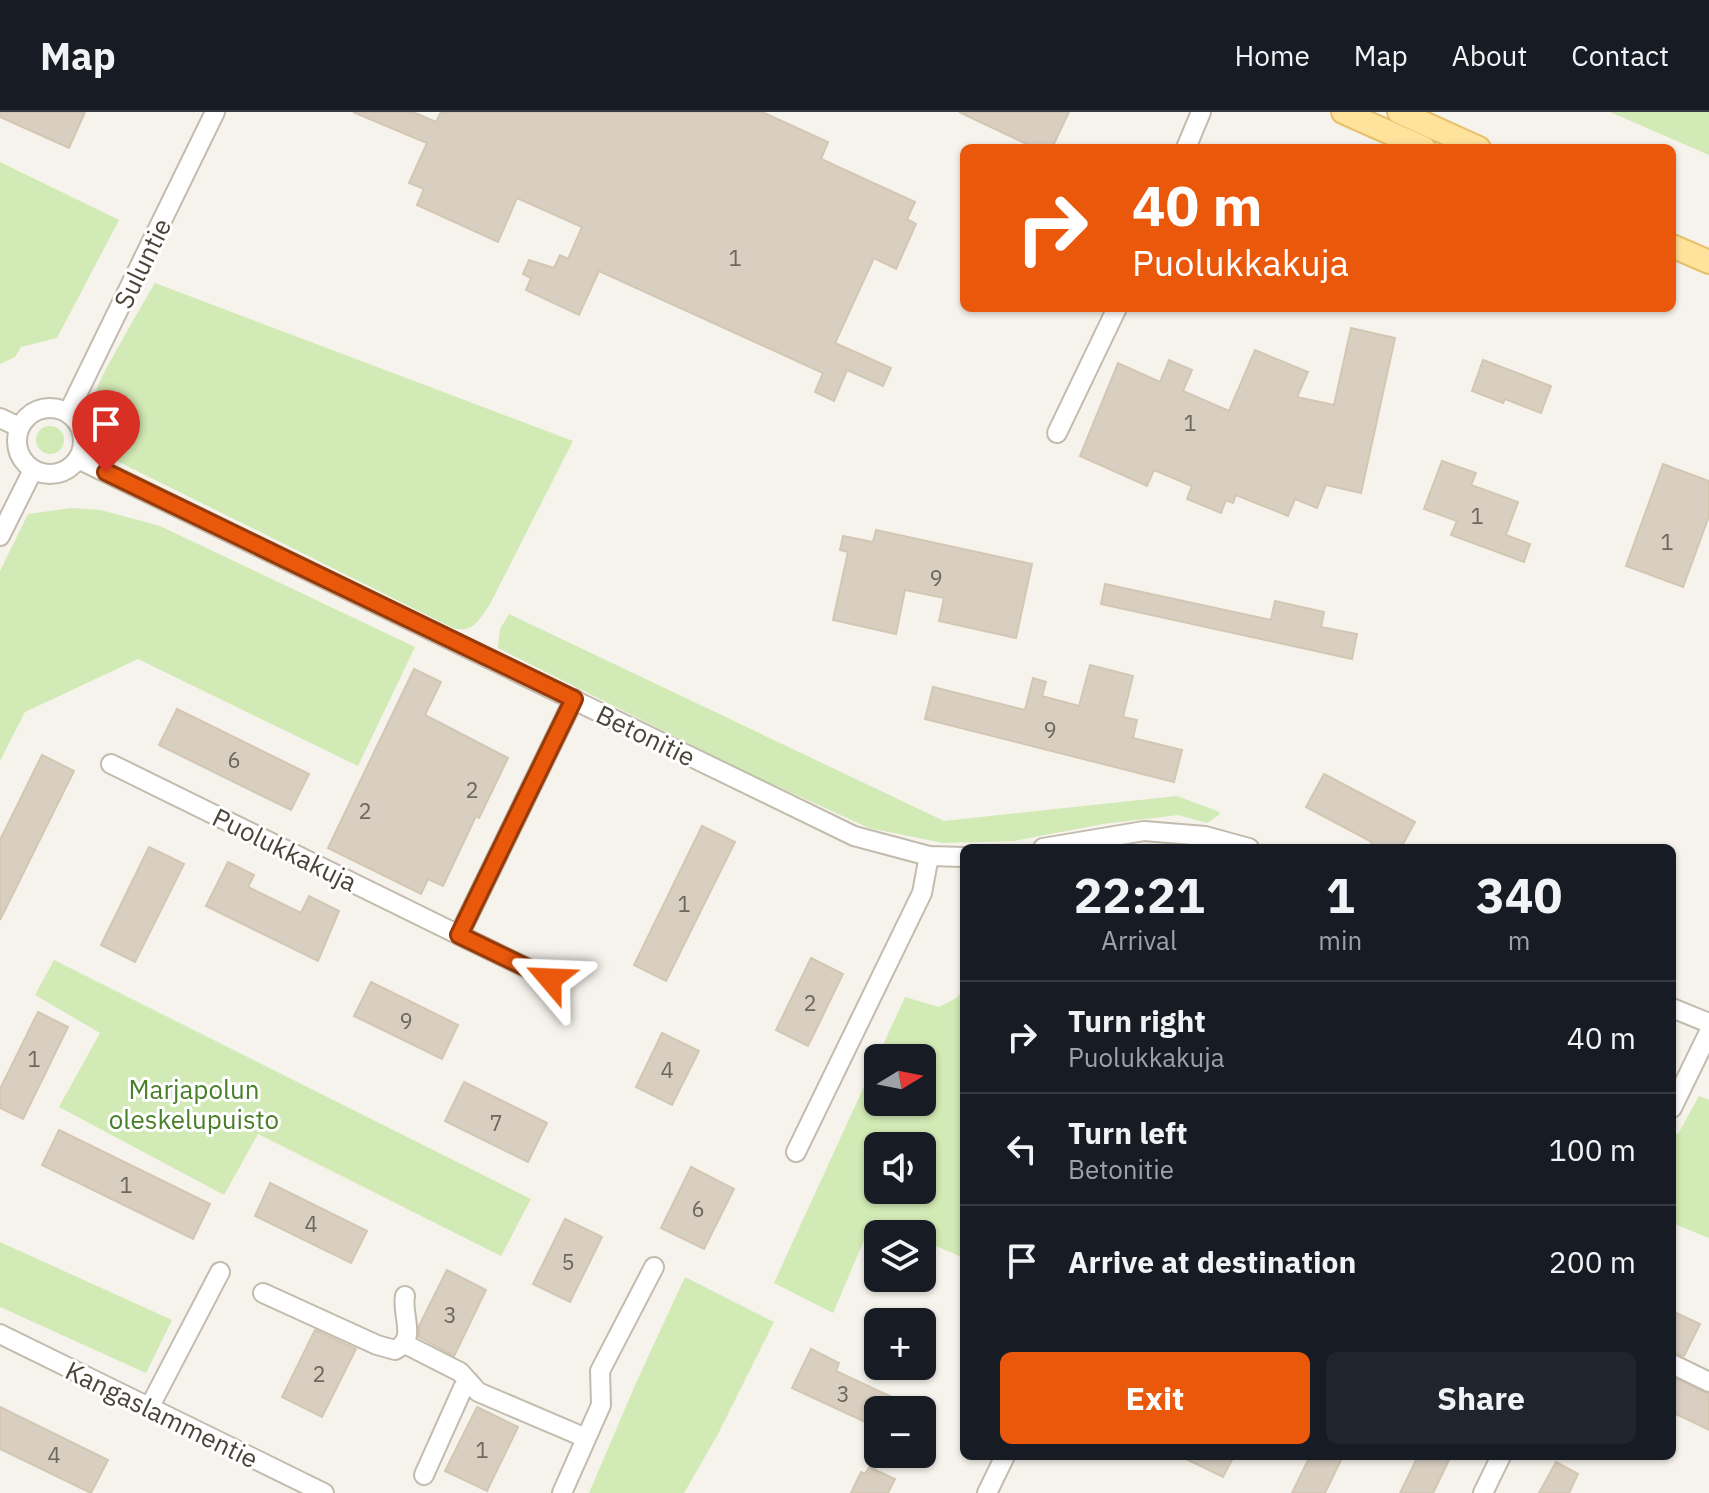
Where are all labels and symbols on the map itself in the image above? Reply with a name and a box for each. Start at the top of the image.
street label: Suluntie [106,212,178,314]
house number: 1 [728,243,742,272]
pin [72,390,140,472]
house number: 1 [1183,408,1197,437]
house number: 1 [1470,501,1484,530]
house number: 1 [1660,527,1674,556]
house number: 9 [929,563,943,592]
street label: Betonitie [591,696,701,774]
house number: 9 [1043,715,1057,744]
house number: 6 [227,745,241,774]
house number: 2 [465,775,479,804]
house number: 2 [358,796,372,825]
street label: Puolukkakuja [207,799,363,899]
house number: 1 [677,889,691,918]
position arrow [508,937,592,1021]
house number: 2 [803,988,817,1017]
house number: 9 [399,1006,413,1035]
house number: 1 [27,1044,41,1073]
north arrow [864,1044,936,1116]
house number: 4 [660,1055,674,1084]
park label: Marjapolun oleskelupuisto [109,1072,279,1136]
house number: 7 [489,1108,503,1137]
house number: 1 [119,1170,133,1199]
house number: 6 [691,1194,705,1223]
house number: 4 [304,1209,318,1238]
house number: 5 [561,1247,575,1276]
house number: 3 [443,1300,457,1329]
street label: Kangaslammentie [60,1353,264,1475]
house number: 2 [312,1359,326,1388]
house number: 3 [836,1379,850,1408]
house number: 1 [475,1435,489,1464]
house number: 4 [47,1440,61,1469]

